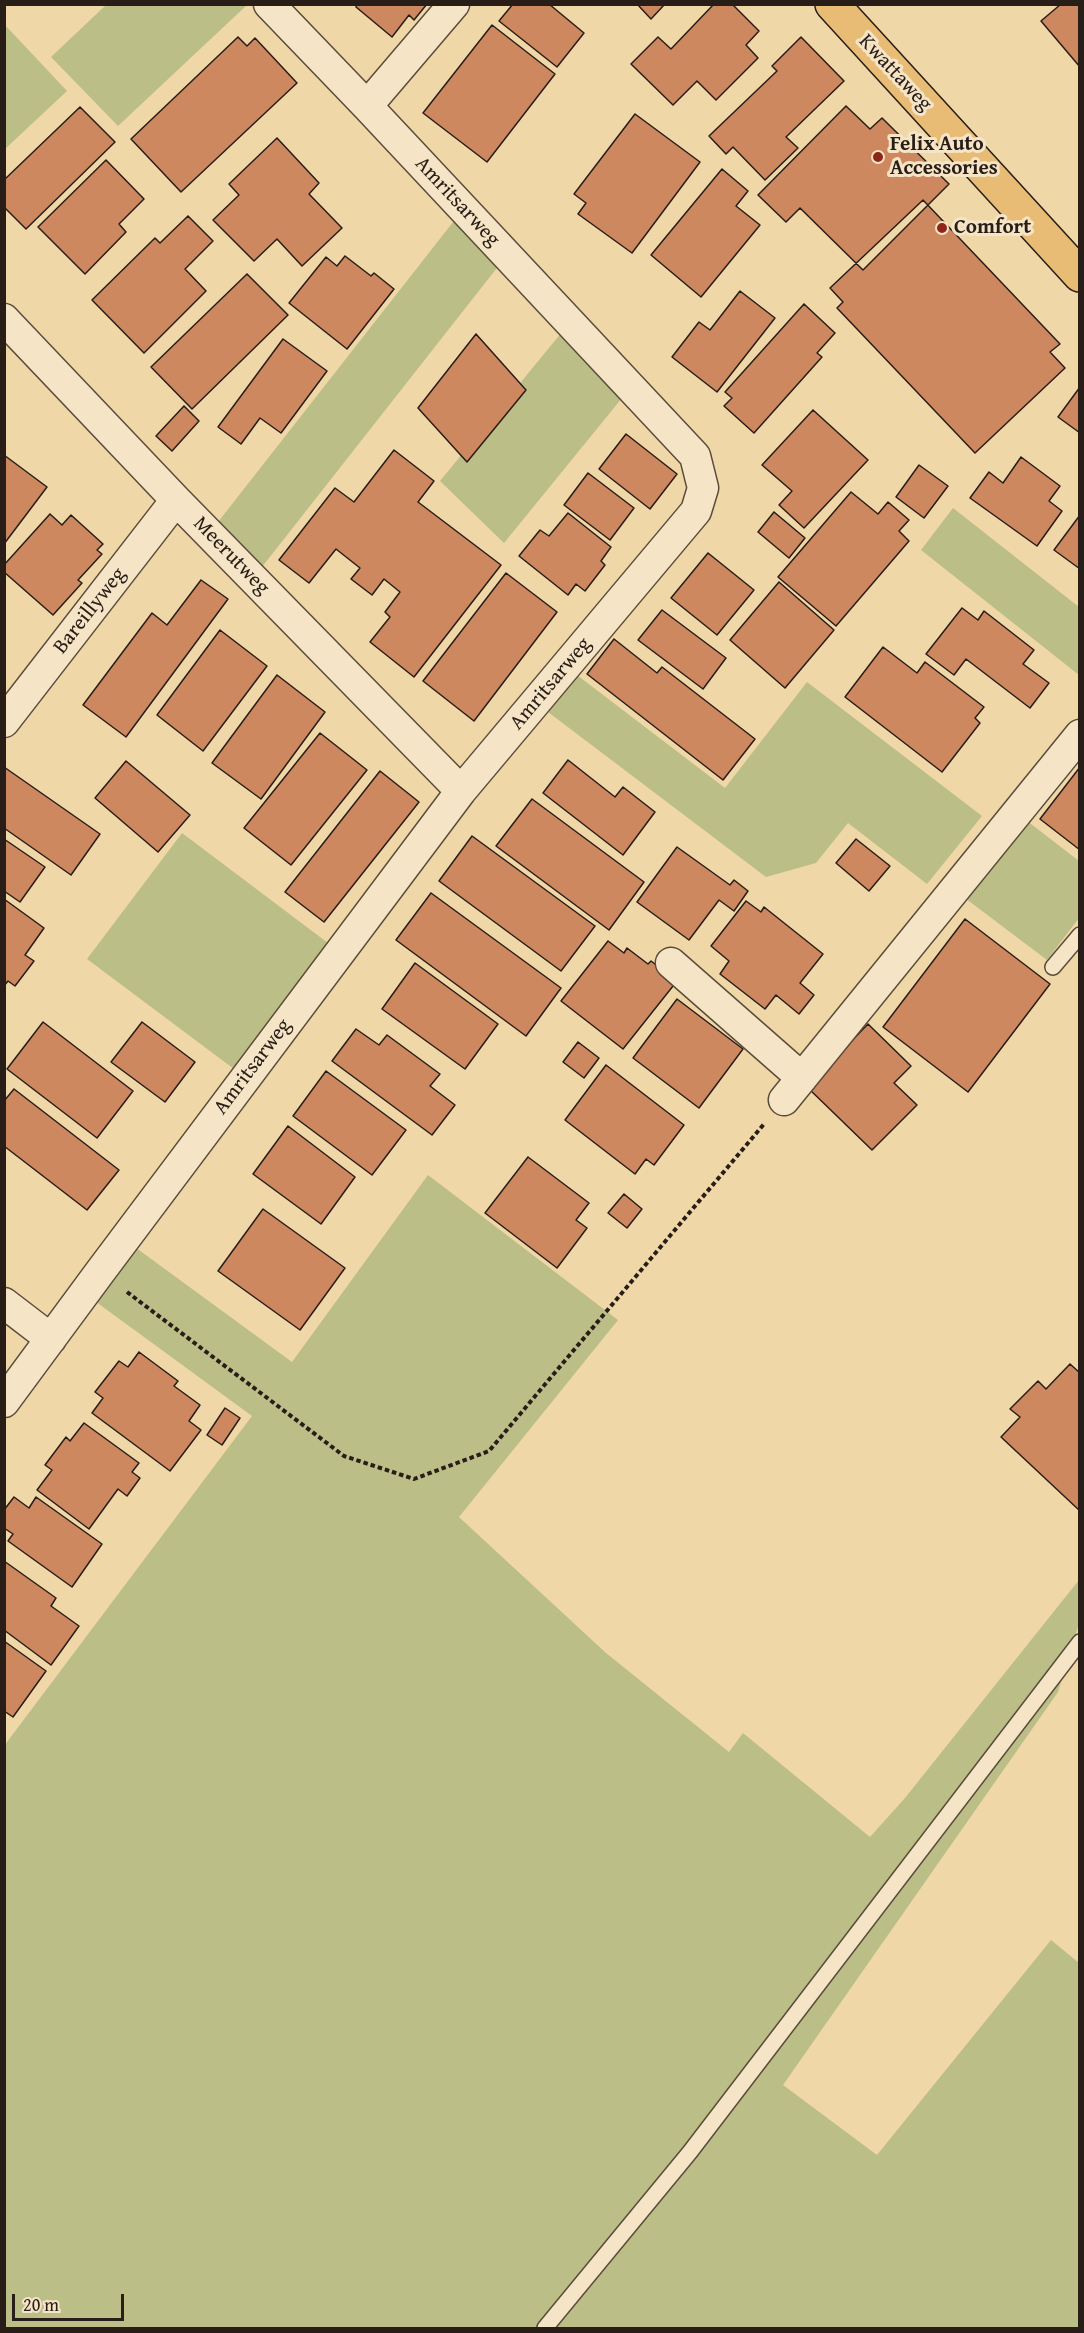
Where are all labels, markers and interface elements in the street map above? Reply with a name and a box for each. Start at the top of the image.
street label: Kwattaweg [853,29,937,117]
place label: Felix Auto Accessories [890,132,998,182]
marker: Felix Auto Accessories [871,150,885,164]
street label: Amritsarweg [409,152,505,252]
place label: Comfort [954,215,1031,241]
marker: Comfort [935,221,949,235]
street label: Meerutweg [188,512,274,600]
street label: Bareillyweg [48,563,132,659]
street label: Amritsarweg [505,632,597,736]
street label: Amritsarweg [209,1014,297,1120]
scale bar [15,2282,128,2320]
text: 20 m [23,2291,59,2318]

